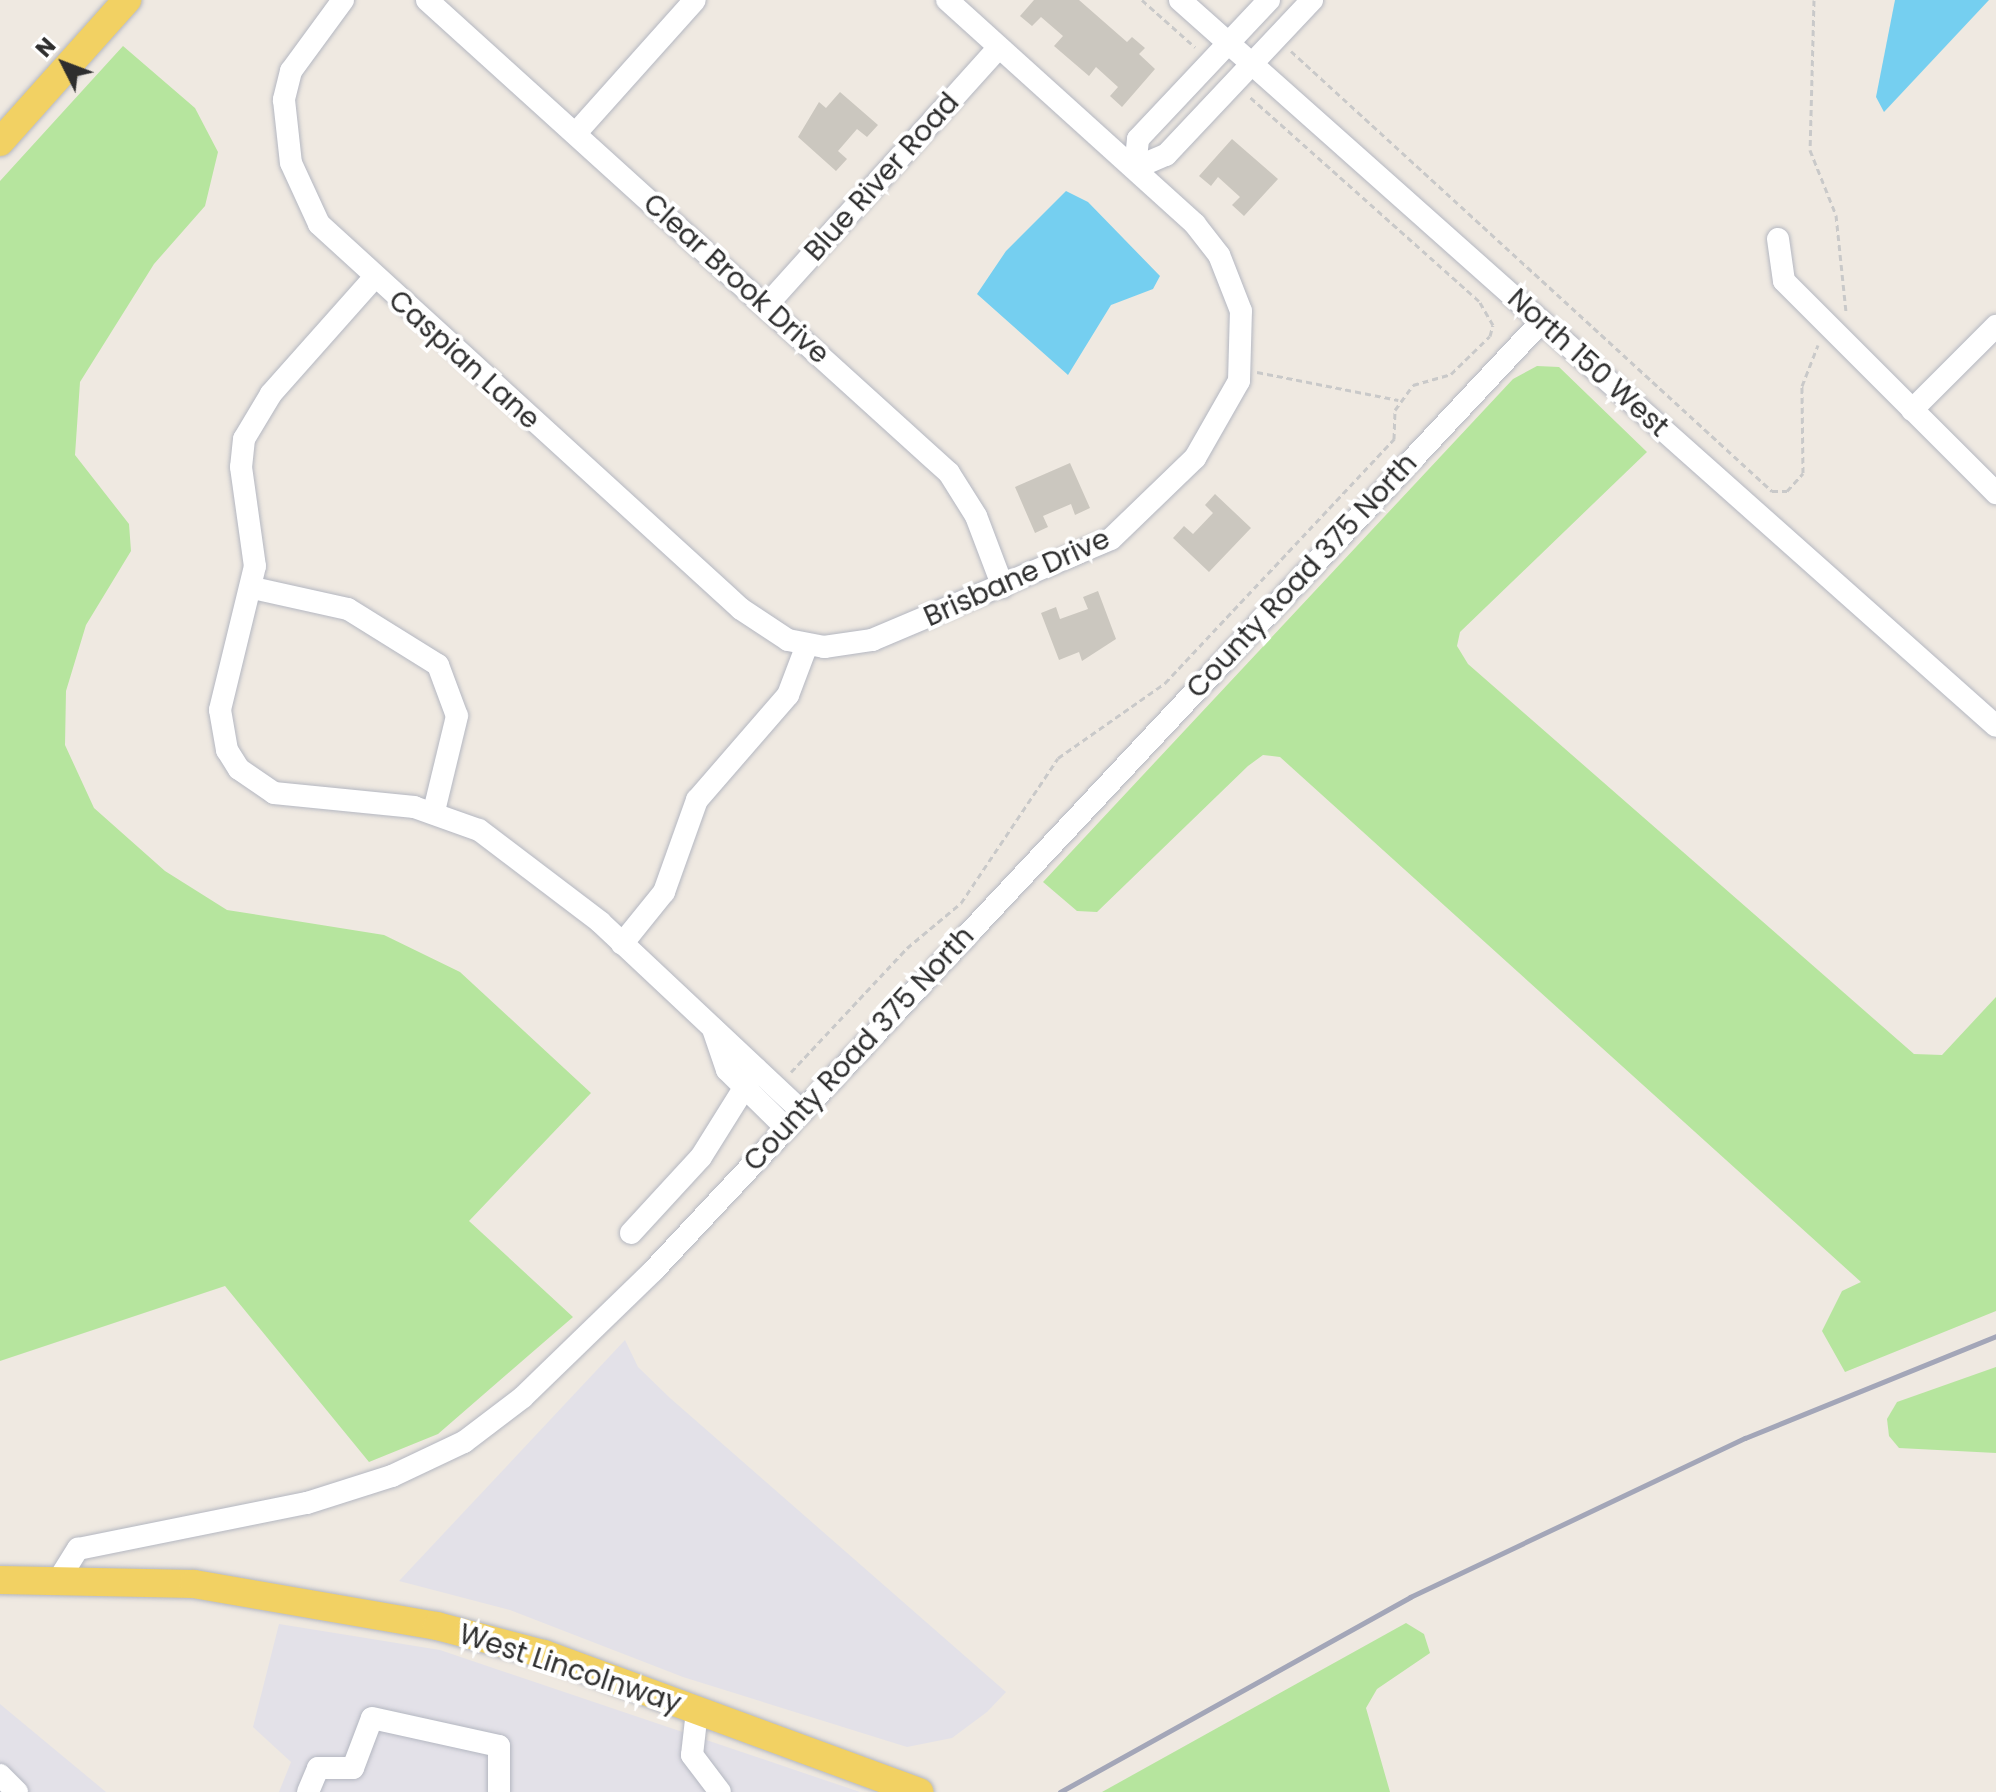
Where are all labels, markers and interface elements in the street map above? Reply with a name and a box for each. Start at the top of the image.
north arrow [24,24,104,104]
text: N [29,31,63,64]
street label: Blue River Road [798,86,966,268]
street label: Clear Brook Drive [636,187,836,371]
street label: North 150 West [1501,282,1675,444]
street label: Caspian Lane [382,283,546,437]
street label: County Road 375 North [1180,447,1424,705]
street label: Brisbane Drive [919,522,1115,634]
street label: County Road 375 North [737,920,981,1178]
street label: West Lincolnway [455,1617,685,1721]

